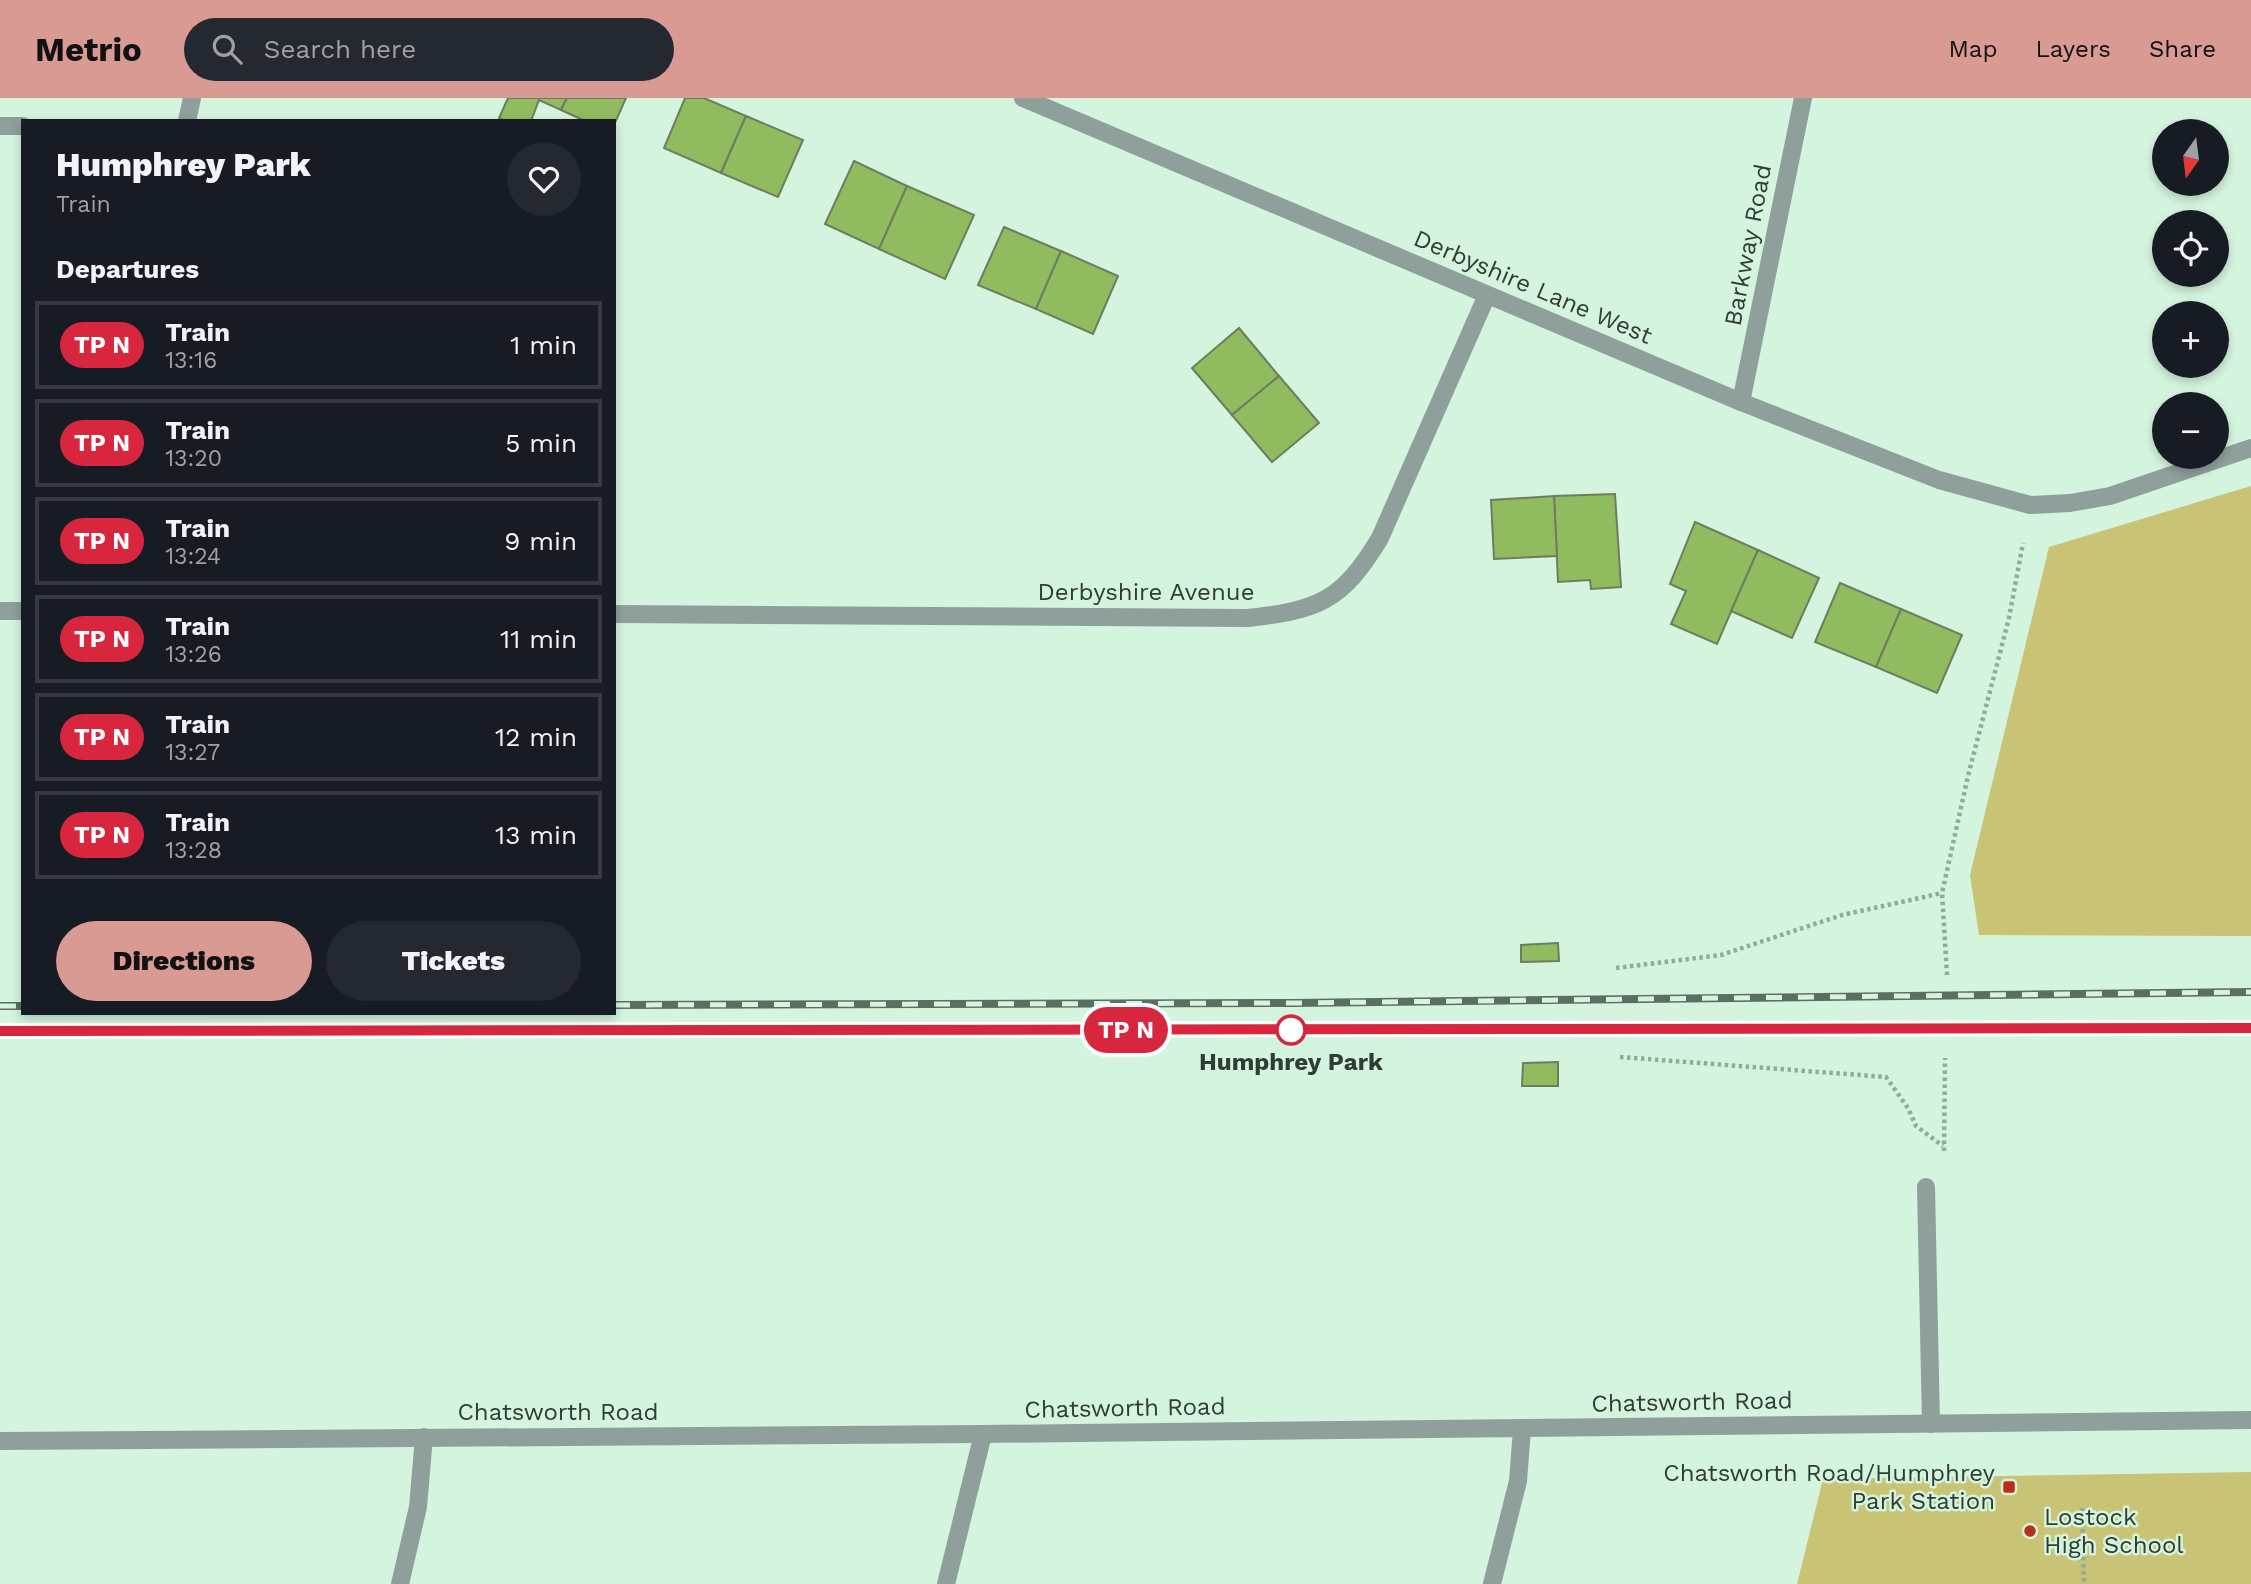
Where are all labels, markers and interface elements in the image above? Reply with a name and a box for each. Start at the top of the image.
search box [184,18,674,81]
text: Metrio [35,30,142,69]
icon: search [208,30,246,68]
text: Search here [264,34,416,64]
text: Map [1949,35,1997,63]
text: Layers [2035,35,2111,63]
text: Share [2149,35,2216,63]
north arrow [2152,119,2230,196]
map controls [2152,119,2229,469]
button: heart [507,142,581,216]
text: Humphrey Park [56,145,311,184]
street label: Barkway Road [1719,162,1777,328]
text: Train [56,191,111,218]
button: locate [2152,210,2229,287]
street label: Derbyshire Lane West [1410,224,1656,350]
text: Departures [56,254,199,284]
button: + [2152,301,2229,378]
text: Train [165,317,230,347]
text: 1 min [510,330,577,360]
text: TP N [74,331,130,359]
text: 13:16 [165,347,217,374]
button: − [2152,392,2229,469]
text: Train [165,415,230,445]
text: 5 min [505,428,577,458]
text: TP N [74,429,130,457]
text: 13:20 [165,445,222,472]
text: Train [165,513,230,543]
text: 9 min [504,526,577,556]
text: TP N [74,527,130,555]
text: 13:24 [165,543,221,570]
street label: Derbyshire Avenue [1038,578,1254,606]
text: Train [165,611,230,641]
text: 11 min [500,624,577,654]
text: TP N [74,625,130,653]
text: 13:26 [165,641,222,668]
text: Train [165,709,230,739]
text: 12 min [495,722,577,752]
text: TP N [74,723,130,751]
text: 13:27 [165,739,220,766]
text: Train [165,807,230,837]
text: 13 min [495,820,577,850]
text: TP N [74,821,130,849]
text: 13:28 [165,837,222,864]
button: Directions [56,921,312,1001]
button: Tickets [326,921,581,1001]
line badge: TP N [1077,1007,1175,1053]
marker: Humphrey Park [1276,1015,1306,1045]
text: TP N [1098,1016,1154,1044]
place label: Humphrey Park [1199,1048,1383,1076]
street label: Chatsworth Road [1591,1386,1793,1418]
street label: Chatsworth Road [1024,1392,1226,1424]
street label: Chatsworth Road [457,1398,659,1426]
place label: Chatsworth Road/Humphrey Park Station [1663,1459,1996,1515]
marker: Chatsworth Road/Humphrey Park Station [2001,1479,2017,1495]
place label: Lostock High School [2044,1503,2184,1559]
marker: Lostock High School [2022,1523,2038,1539]

